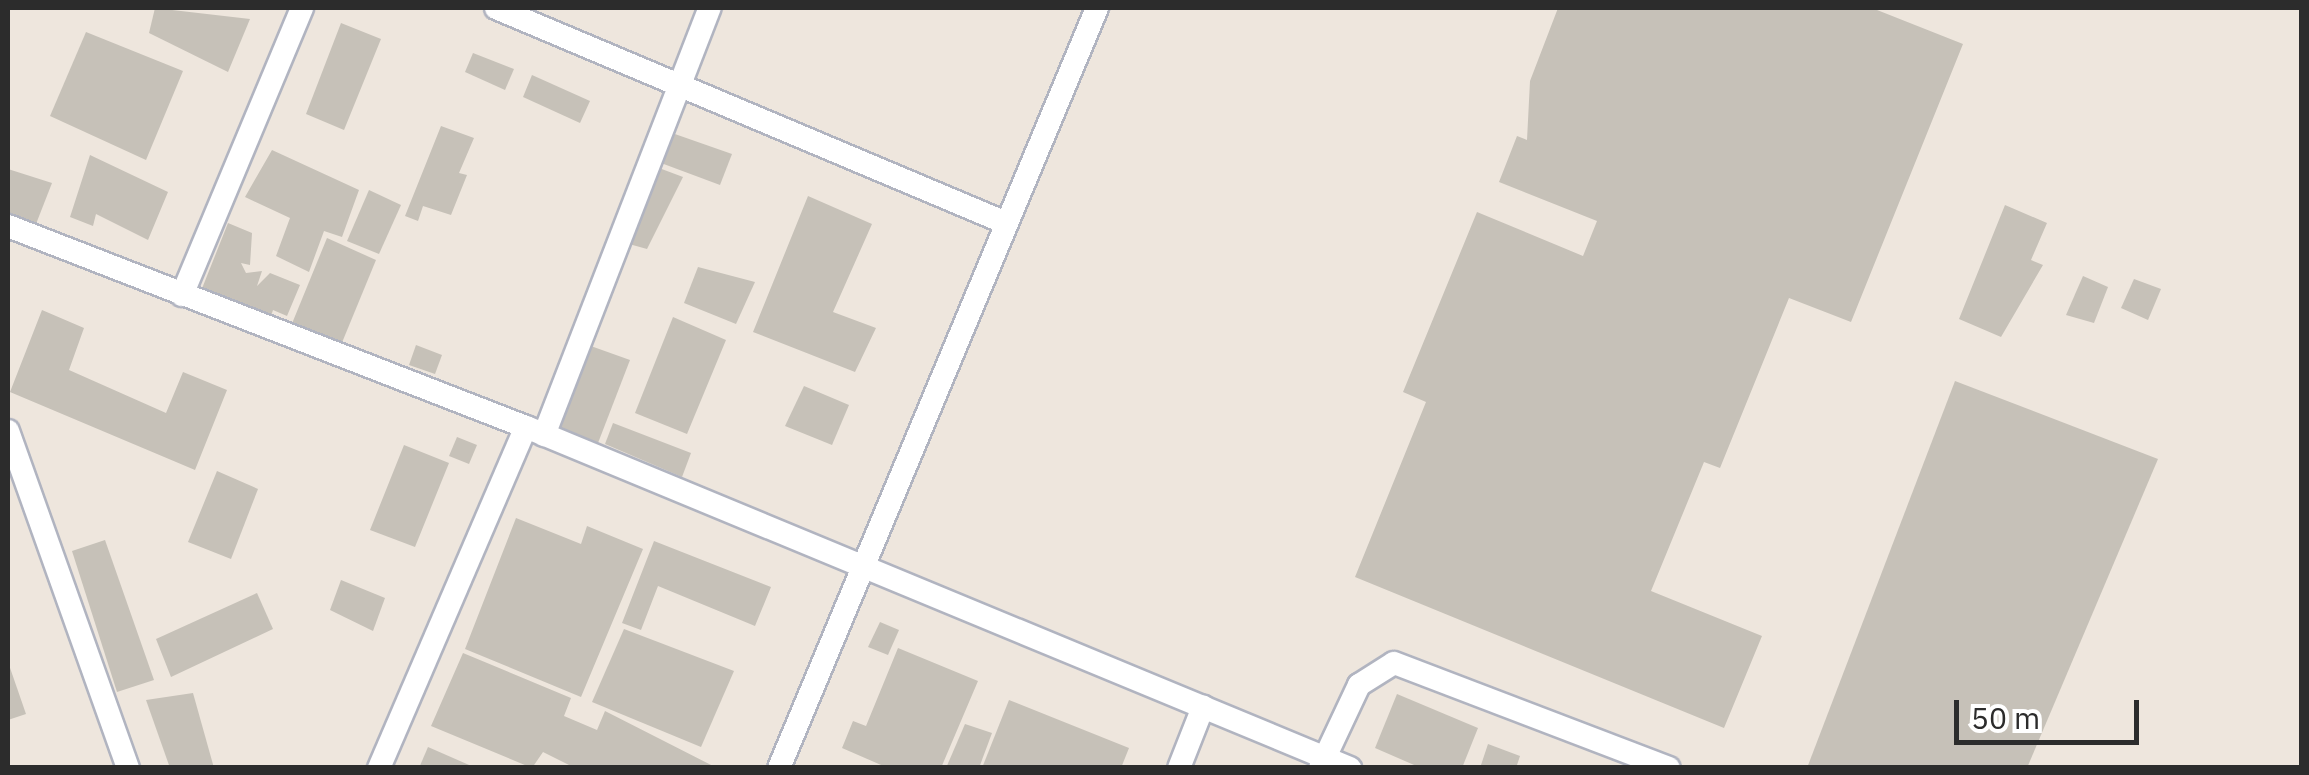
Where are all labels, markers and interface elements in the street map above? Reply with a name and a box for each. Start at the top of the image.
scale bar [1959,680,2144,742]
text: 50 m [1971,698,2040,737]

